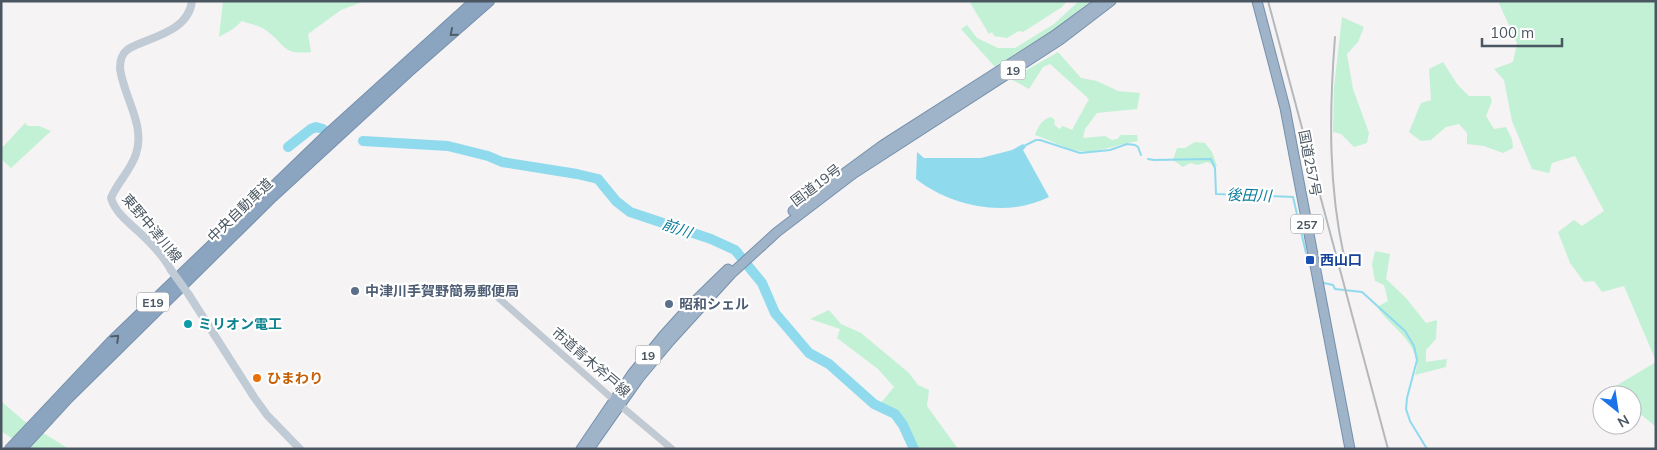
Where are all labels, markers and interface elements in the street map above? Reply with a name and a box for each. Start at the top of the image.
scale bar [1482,15,1562,47]
text: 100 m [1490,23,1534,42]
one-way arrow [449,28,458,37]
road number: 19 [1000,60,1026,80]
street label: 国道257号 [1295,128,1325,198]
street label: 国道19号 [787,160,845,210]
street label: 中央自動車道 [204,174,276,246]
water label: 後田川 [1226,185,1274,205]
street label: 東野中津川線 [118,190,186,266]
water label: 前川 [660,214,696,243]
road number: 257 [1291,214,1323,233]
place label: 西山口 [1320,251,1362,269]
marker: 西山口 [1304,254,1316,266]
place label: 中津川手賀野簡易郵便局 [365,282,519,300]
marker: 中津川手賀野簡易郵便局 [349,285,361,297]
road number: E19 [137,292,169,312]
place label: 昭和シェル [679,295,749,313]
marker: 昭和シェル [663,298,675,310]
place label: ミリオン電工 [198,315,282,333]
marker: ミリオン電工 [182,318,194,330]
street label: 市道青木斧戸線 [548,323,634,401]
one-way arrow [110,335,119,344]
road number: 19 [636,346,660,364]
place label: ひまわり [267,369,323,387]
marker: ひまわり [251,372,263,384]
north arrow [1592,385,1642,435]
text: N [1614,411,1633,432]

